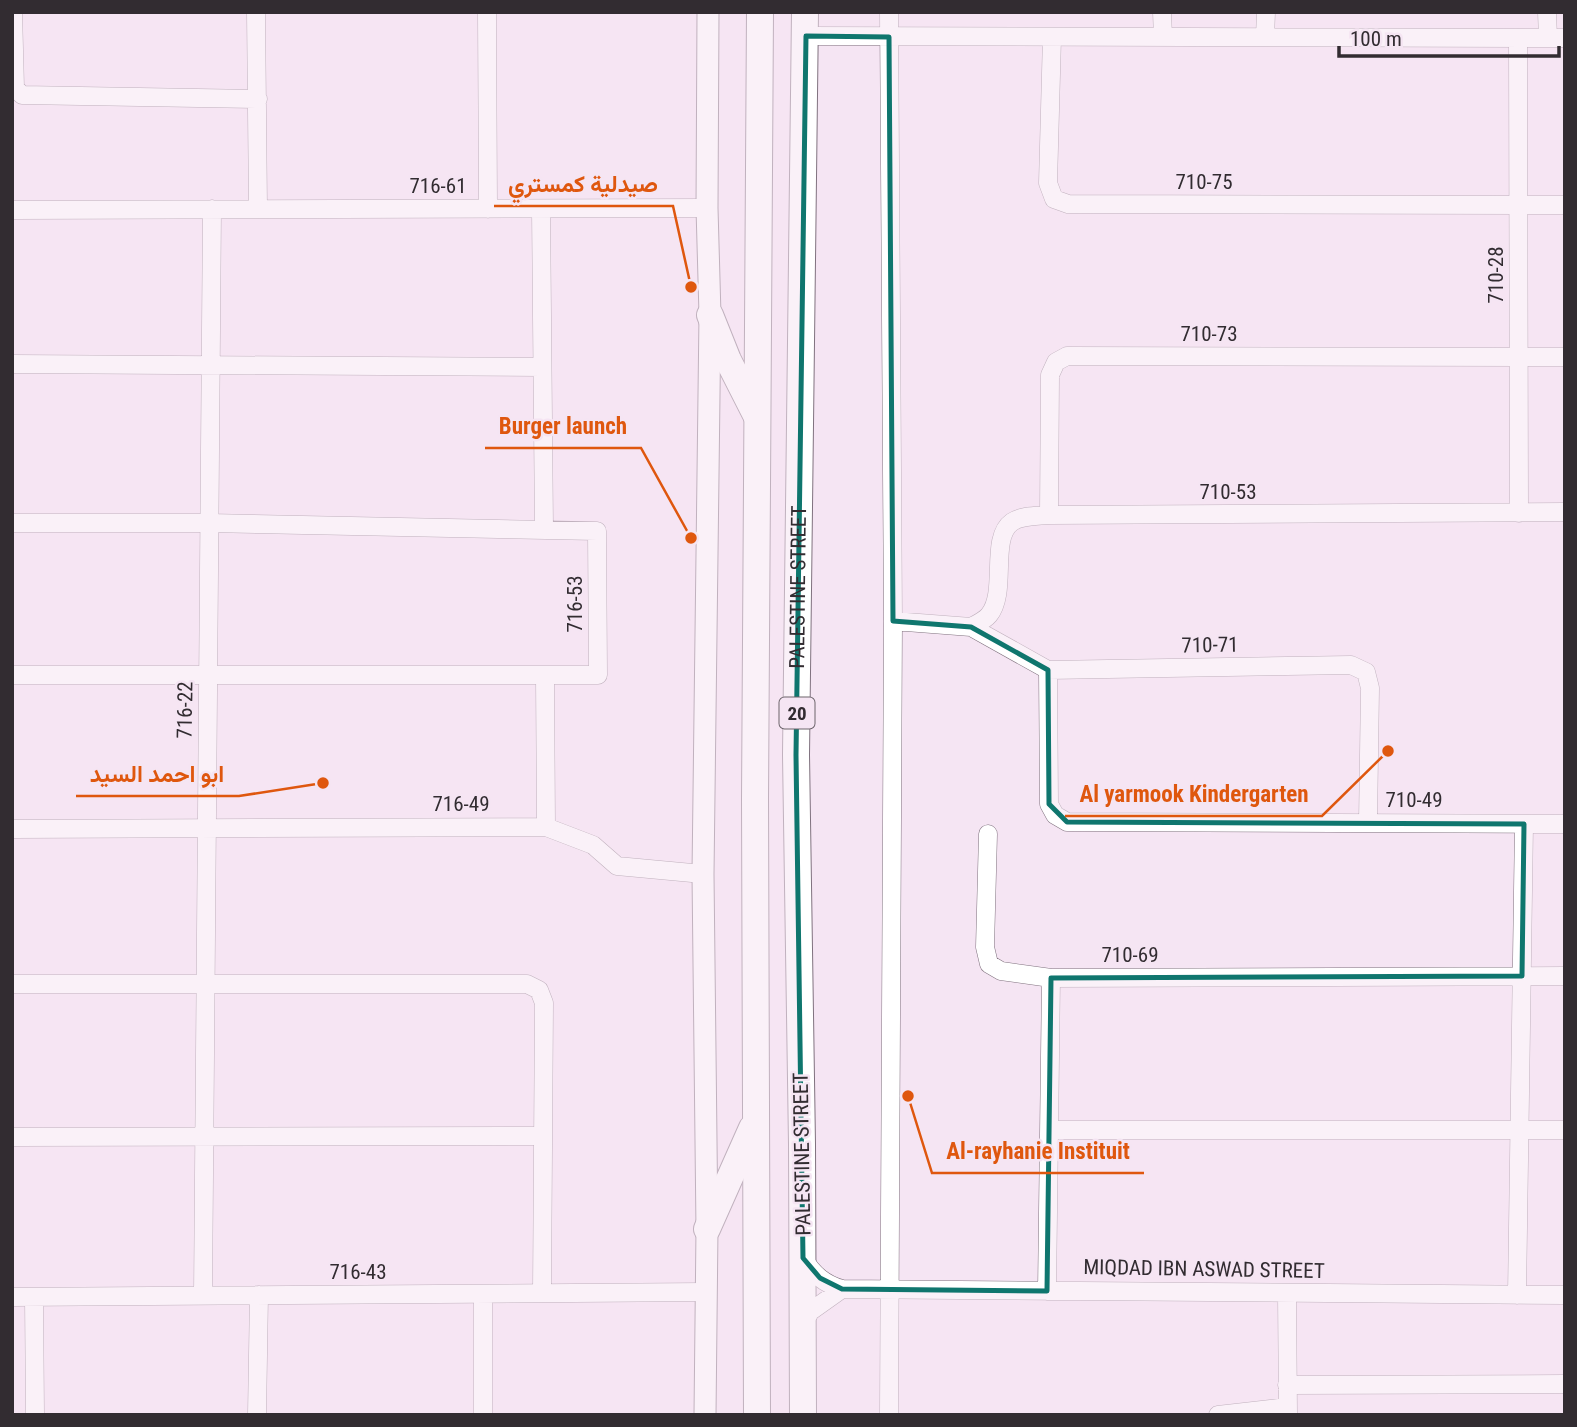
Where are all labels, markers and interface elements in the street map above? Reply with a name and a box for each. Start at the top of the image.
scale bar [1339,14,1560,58]
text: 100 m [1350,27,1402,51]
callout: صيدلية كمستري [494,162,673,206]
street label: 710-75 [1175,170,1233,194]
text: صيدلية كمستري [508,171,658,203]
street label: 716-61 [409,174,467,198]
street label: 710-28 [1484,246,1508,304]
street label: 710-73 [1180,322,1238,346]
callout: Burger launch [485,404,641,448]
text: Burger launch [499,413,627,440]
street label: 710-53 [1199,480,1257,504]
street label: PALESTINE STREET [785,505,811,669]
street label: 716-53 [563,575,587,633]
street label: 710-71 [1181,633,1239,657]
street label: 716-22 [173,681,197,739]
road number: 20 [780,698,814,728]
callout: ابو احمد السيد [76,752,239,796]
text: ابو احمد السيد [90,761,224,789]
callout: Al yarmook Kindergarten [1065,772,1322,816]
text: Al yarmook Kindergarten [1079,781,1309,808]
street label: 710-49 [1385,788,1443,812]
street label: 716-49 [432,792,490,816]
street label: 710-69 [1101,943,1159,967]
street label: PALESTINE STREET [789,1072,815,1236]
callout: Al-rayhanie Instituit [932,1129,1144,1173]
text: Al-rayhanie Instituit [946,1138,1130,1165]
street label: MIQDAD IBN ASWAD STREET [1083,1255,1325,1283]
street label: 716-43 [329,1260,387,1284]

